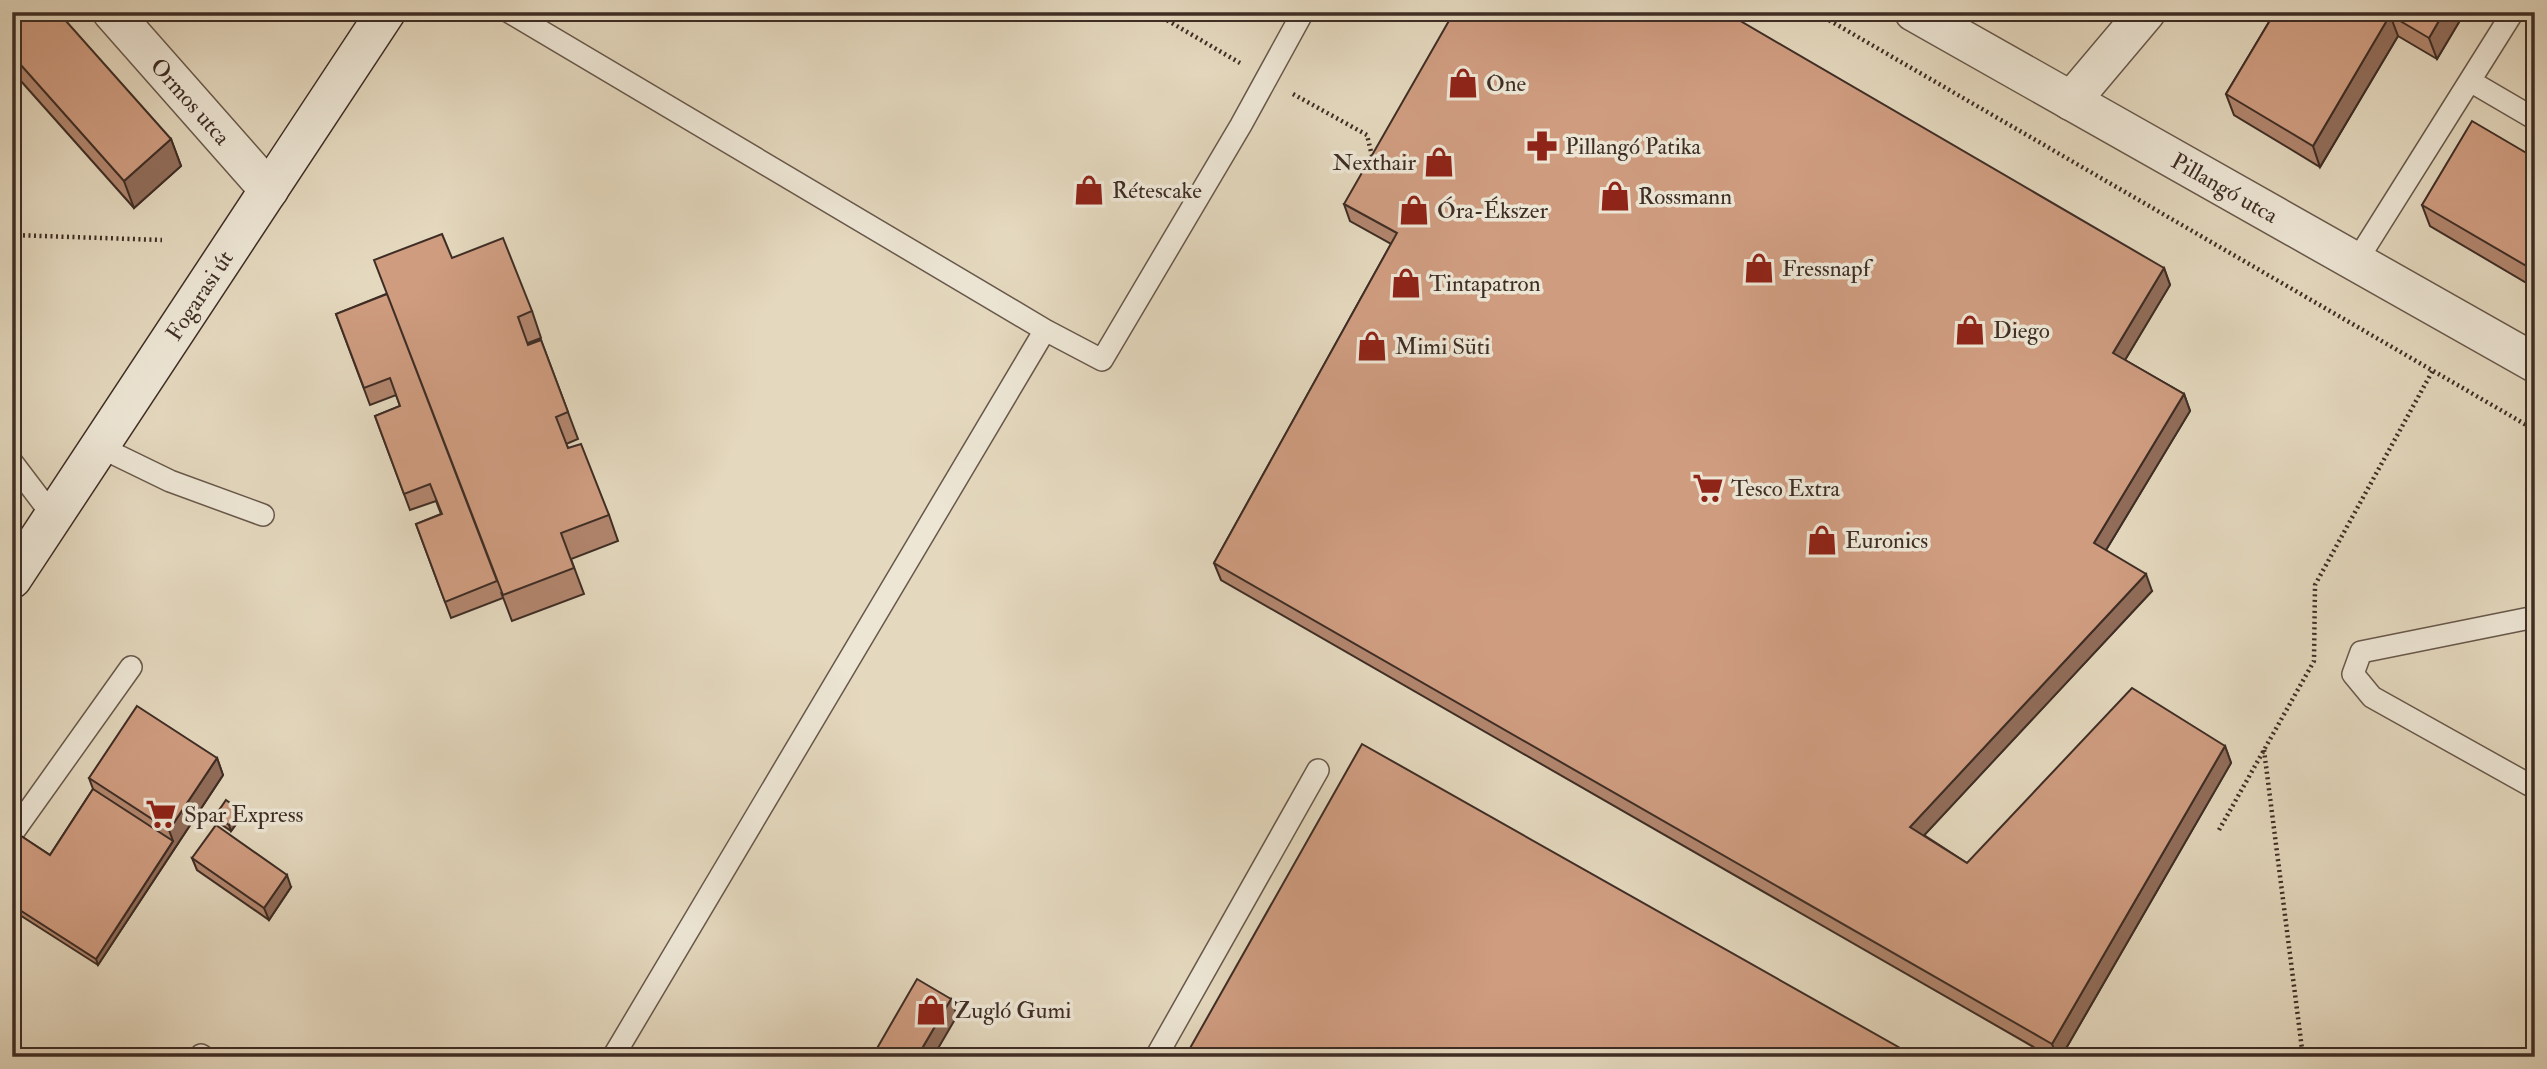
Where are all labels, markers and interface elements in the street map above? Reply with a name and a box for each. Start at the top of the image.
street label: Ormos utca [144,52,237,151]
shop icon: One [1446,66,1480,100]
place label: One [1486,69,1527,98]
pharmacy icon: Pillangó Patika [1525,129,1559,163]
place label: Pillangó Patika [1565,132,1702,161]
shop icon: Nexthair [1422,145,1456,179]
street label: Pillangó utca [2166,146,2284,230]
place label: Nexthair [1332,148,1416,177]
shop icon: Rétescake [1072,173,1106,207]
place label: Rétescake [1112,176,1202,205]
shop icon: Rossmann [1598,179,1632,213]
place label: Rossmann [1638,182,1732,211]
shop icon: Óra-Ékszer [1397,193,1431,227]
place label: Óra-Ékszer [1437,196,1548,225]
street label: Fogarasi út [159,245,239,346]
shop icon: Fressnapf [1742,251,1776,285]
place label: Fressnapf [1782,254,1874,284]
shop icon: Tintapatron [1389,266,1423,300]
place label: Tintapatron [1429,269,1541,299]
shop icon: Diego [1953,313,1987,347]
place label: Diego [1993,316,2050,345]
shop icon: Mimi Süti [1355,329,1389,363]
place label: Mimi Süti [1395,332,1490,361]
supermarket icon: Tesco Extra [1691,471,1725,505]
place label: Tesco Extra [1731,474,1841,503]
shop icon: Euronics [1805,523,1839,557]
place label: Euronics [1845,526,1928,555]
supermarket icon: Spar Express [144,797,178,831]
place label: Spar Express [184,800,304,830]
shop icon: Zugló Gumi [914,993,948,1027]
place label: Zugló Gumi [954,996,1071,1025]

